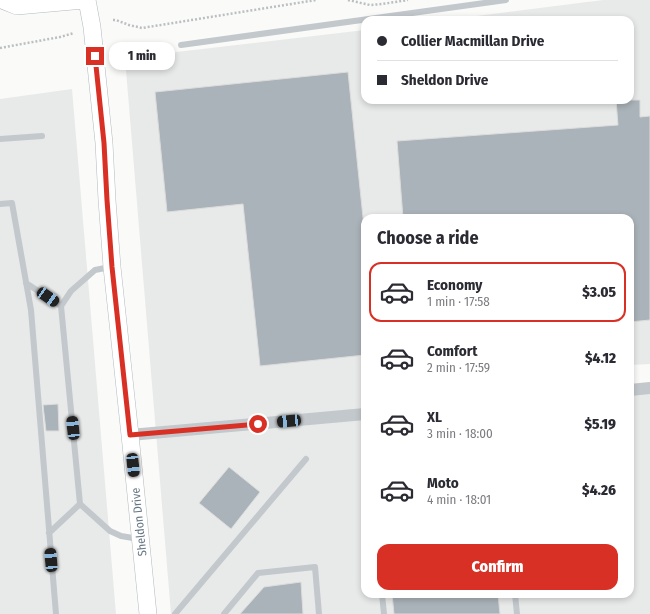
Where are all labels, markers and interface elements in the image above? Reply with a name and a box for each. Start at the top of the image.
text: Collier Macmillan Drive [401,32,544,50]
callout: 1 min [109,42,175,70]
route end [86,47,104,65]
text: 1 min [128,48,156,63]
text: Sheldon Drive [401,71,488,89]
text: Choose a ride [377,227,479,249]
icon: car [379,274,415,310]
text: Economy [427,276,482,294]
text: $3.05 [582,283,616,301]
car [35,285,61,309]
text: 1 min · 17:58 [427,294,490,309]
icon: car [379,340,415,376]
text: Comfort [427,342,478,360]
text: $4.12 [585,349,616,367]
text: 2 min · 17:59 [427,360,490,375]
icon: car [379,406,415,442]
text: XL [427,408,442,426]
car [277,414,301,428]
car [66,415,80,441]
route start [249,415,267,433]
text: $5.19 [585,415,616,433]
text: 3 min · 18:00 [427,426,493,441]
car [126,452,140,478]
icon: car [379,472,415,508]
text: Moto [427,474,459,492]
text: $4.26 [582,481,616,499]
street label: Sheldon Drive [128,487,150,557]
text: 4 min · 18:01 [427,492,491,507]
button: Confirm [377,544,618,590]
car [44,548,58,572]

